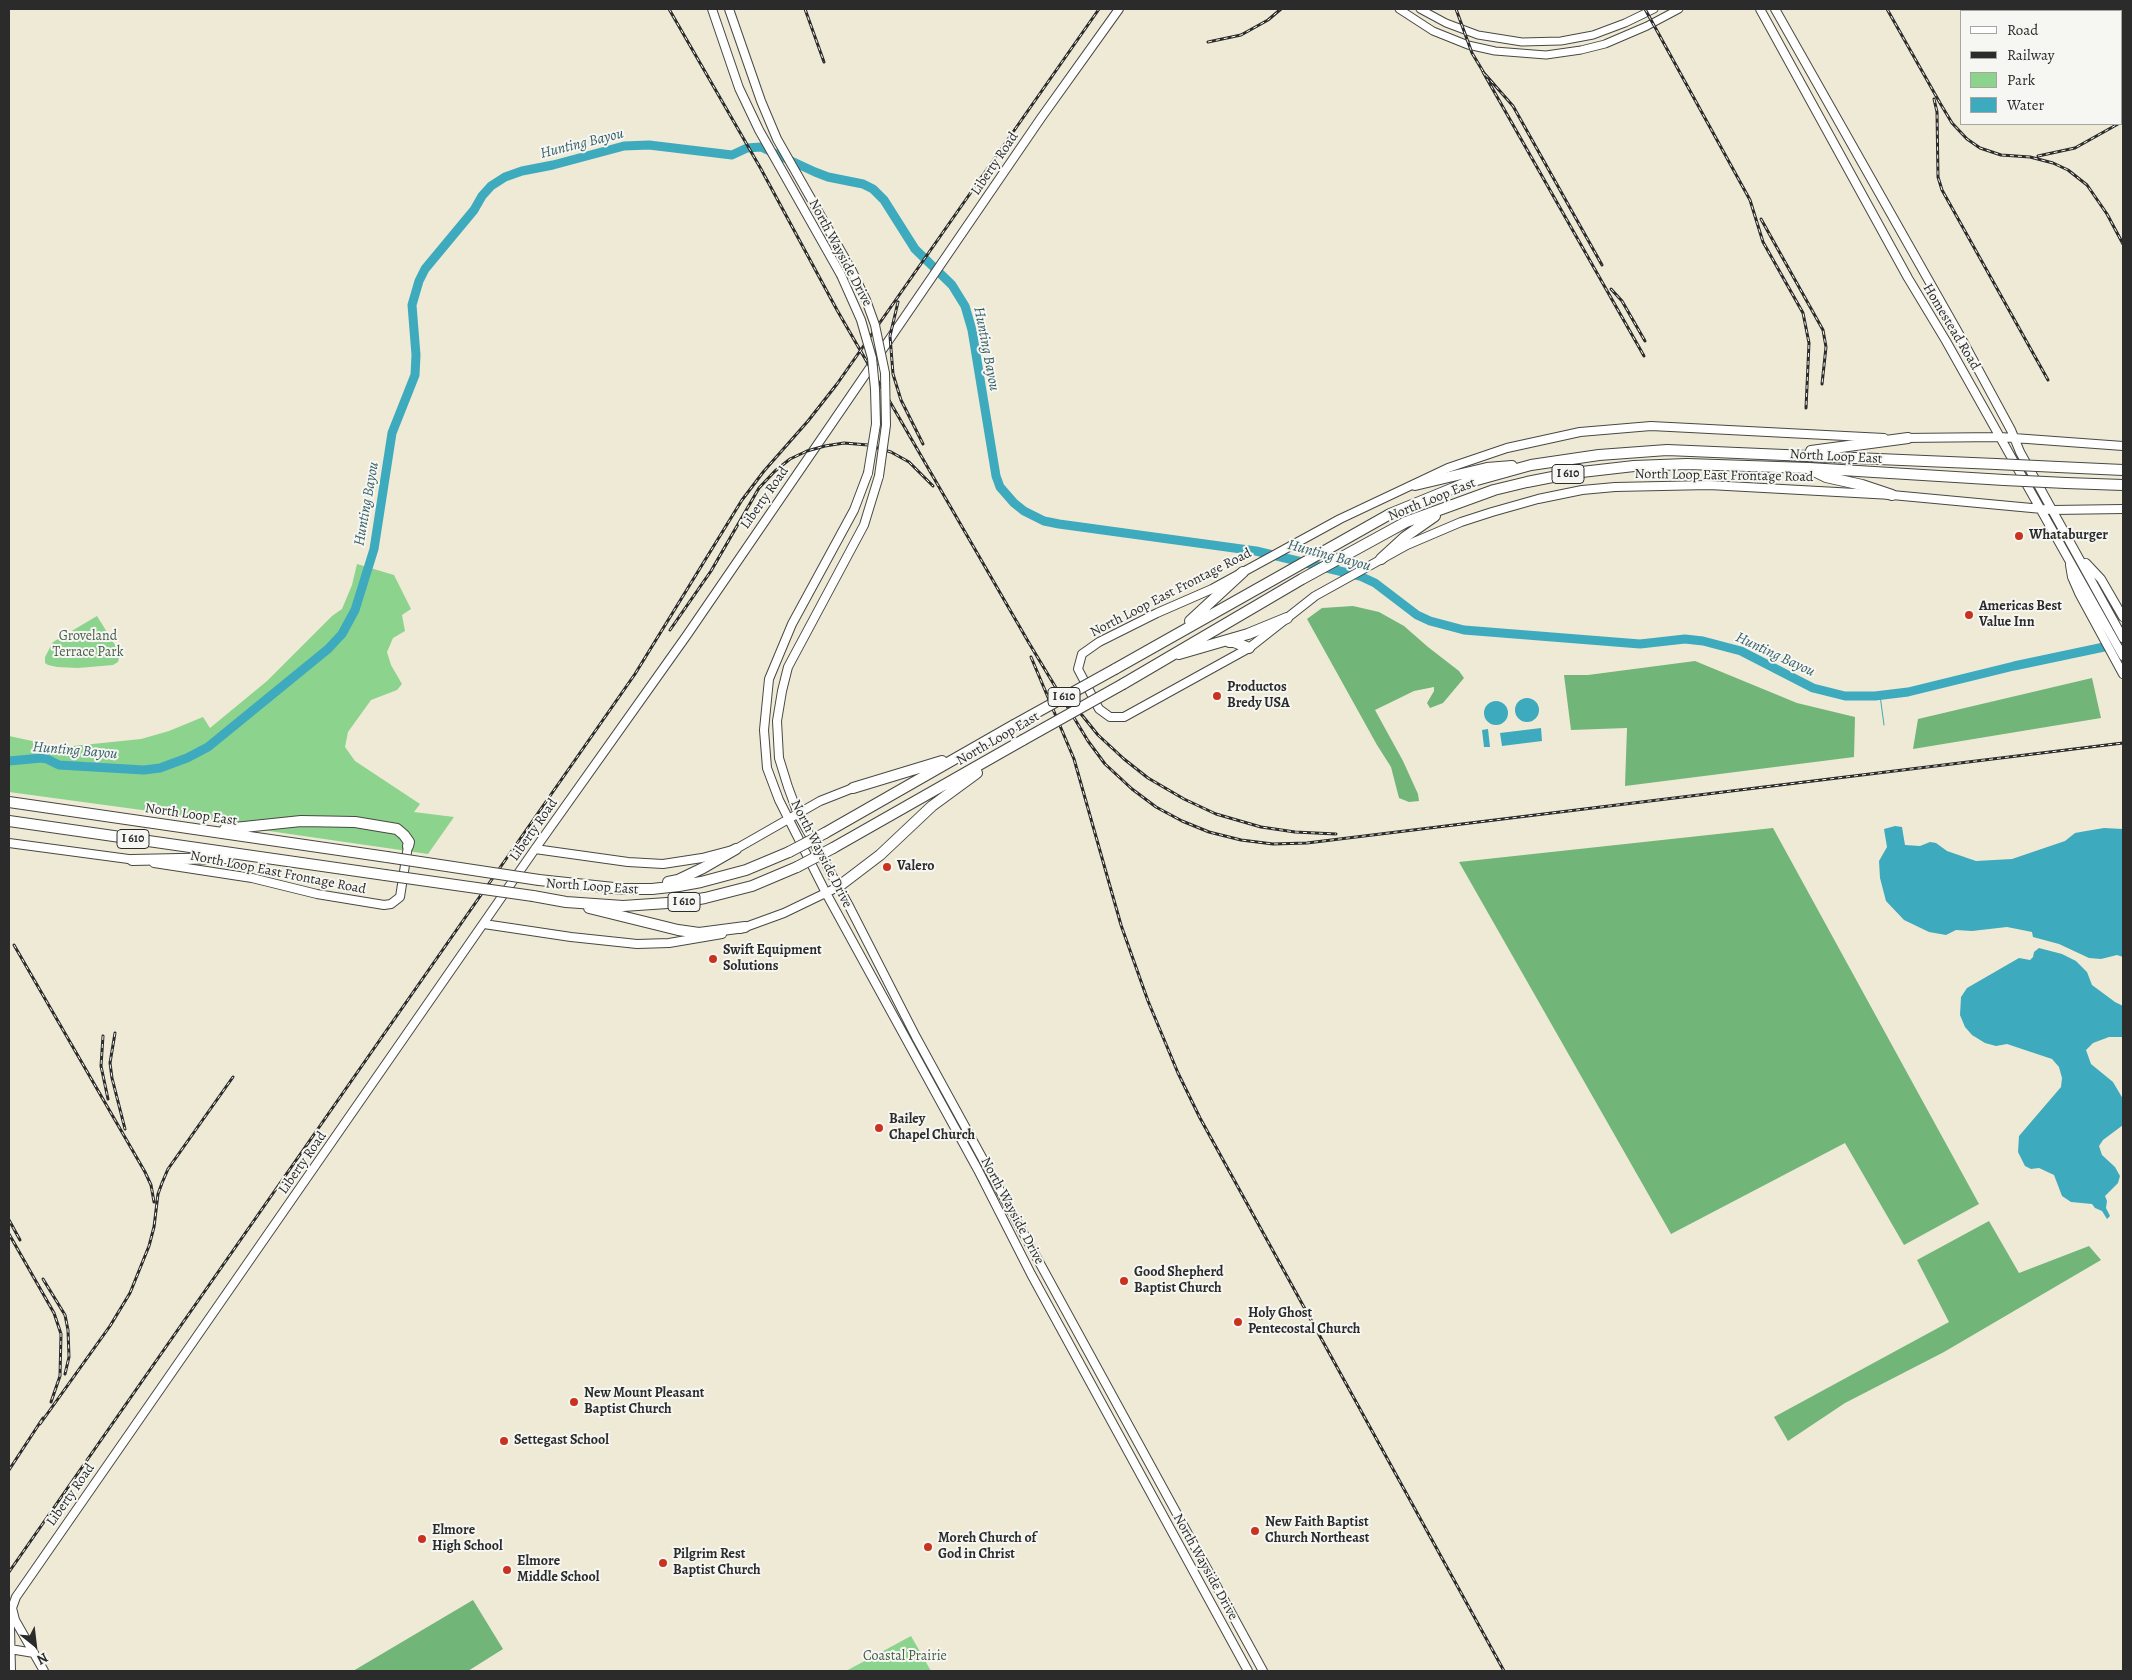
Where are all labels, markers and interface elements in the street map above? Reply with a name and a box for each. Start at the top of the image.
legend [1960,10,2122,125]
text: Road [2007,20,2038,40]
text: Railway [2007,45,2054,65]
text: Park [2007,70,2035,90]
text: Water [2007,95,2044,115]
water label: Hunting Bayou [538,125,626,163]
street label: Liberty Road [968,129,1022,199]
street label: North Wayside Drive [805,197,875,309]
street label: Homestead Road [1919,281,1983,373]
water label: Hunting Bayou [969,305,1003,393]
street label: North Loop East [1789,446,1883,468]
water label: Hunting Bayou [351,460,383,548]
street label: Liberty Road [737,463,793,533]
road number: I 610 [1552,464,1584,484]
street label: North Loop East Frontage Road [1634,466,1814,486]
street label: North Loop East [1386,475,1478,525]
place label: Whataburger [2029,528,2108,544]
marker: Whataburger [2013,530,2025,542]
water label: Hunting Bayou [1286,536,1372,576]
street label: North Loop East Frontage Road [1088,545,1254,641]
place label: Americas Best Value Inn [1979,599,2062,632]
marker: Americas Best Value Inn [1963,609,1975,621]
park label: Groveland Terrace Park [52,629,124,662]
water label: Hunting Bayou [1733,629,1817,681]
place label: Productos Bredy USA [1227,680,1290,712]
road number: I 610 [1048,688,1080,706]
marker: Productos Bredy USA [1211,690,1223,702]
street label: North Loop East [954,708,1042,770]
water label: Hunting Bayou [32,738,118,764]
street label: Liberty Road [506,795,562,865]
street label: North Wayside Drive [787,797,855,911]
street label: North Loop East [144,800,238,830]
road number: I 610 [117,830,149,849]
street label: North Loop East Frontage Road [189,848,367,898]
place label: Valero [897,859,934,875]
marker: Valero [881,861,893,873]
street label: North Loop East [545,875,639,899]
road number: I 610 [668,892,700,912]
place label: Swift Equipment Solutions [723,943,822,976]
marker: Swift Equipment Solutions [707,953,719,965]
place label: Bailey Chapel Church [889,1112,975,1144]
marker: Bailey Chapel Church [873,1122,885,1134]
street label: Liberty Road [275,1128,331,1198]
street label: North Wayside Drive [977,1155,1047,1267]
place label: Good Shepherd Baptist Church [1134,1265,1224,1298]
marker: Good Shepherd Baptist Church [1118,1275,1130,1287]
place label: Holy Ghost Pentecostal Church [1248,1306,1360,1338]
marker: Holy Ghost Pentecostal Church [1232,1316,1244,1328]
place label: New Mount Pleasant Baptist Church [584,1386,704,1418]
marker: New Mount Pleasant Baptist Church [568,1396,580,1408]
place label: Settegast School [514,1433,609,1449]
marker: Settegast School [498,1435,510,1447]
street label: Liberty Road [43,1460,99,1530]
street label: North Wayside Drive [1169,1511,1241,1623]
place label: New Faith Baptist Church Northeast [1265,1515,1369,1548]
place label: Elmore High School [432,1523,503,1555]
marker: New Faith Baptist Church Northeast [1249,1525,1261,1537]
place label: Moreh Church of God in Christ [938,1531,1036,1564]
marker: Elmore High School [416,1533,428,1545]
marker: Moreh Church of God in Christ [922,1541,934,1553]
place label: Pilgrim Rest Baptist Church [673,1547,761,1580]
place label: Elmore Middle School [517,1554,599,1586]
marker: Pilgrim Rest Baptist Church [657,1557,669,1569]
marker: Elmore Middle School [501,1564,513,1576]
north arrow [10,1620,60,1670]
text: N [33,1648,52,1669]
park label: Coastal Prairie [863,1649,947,1665]

